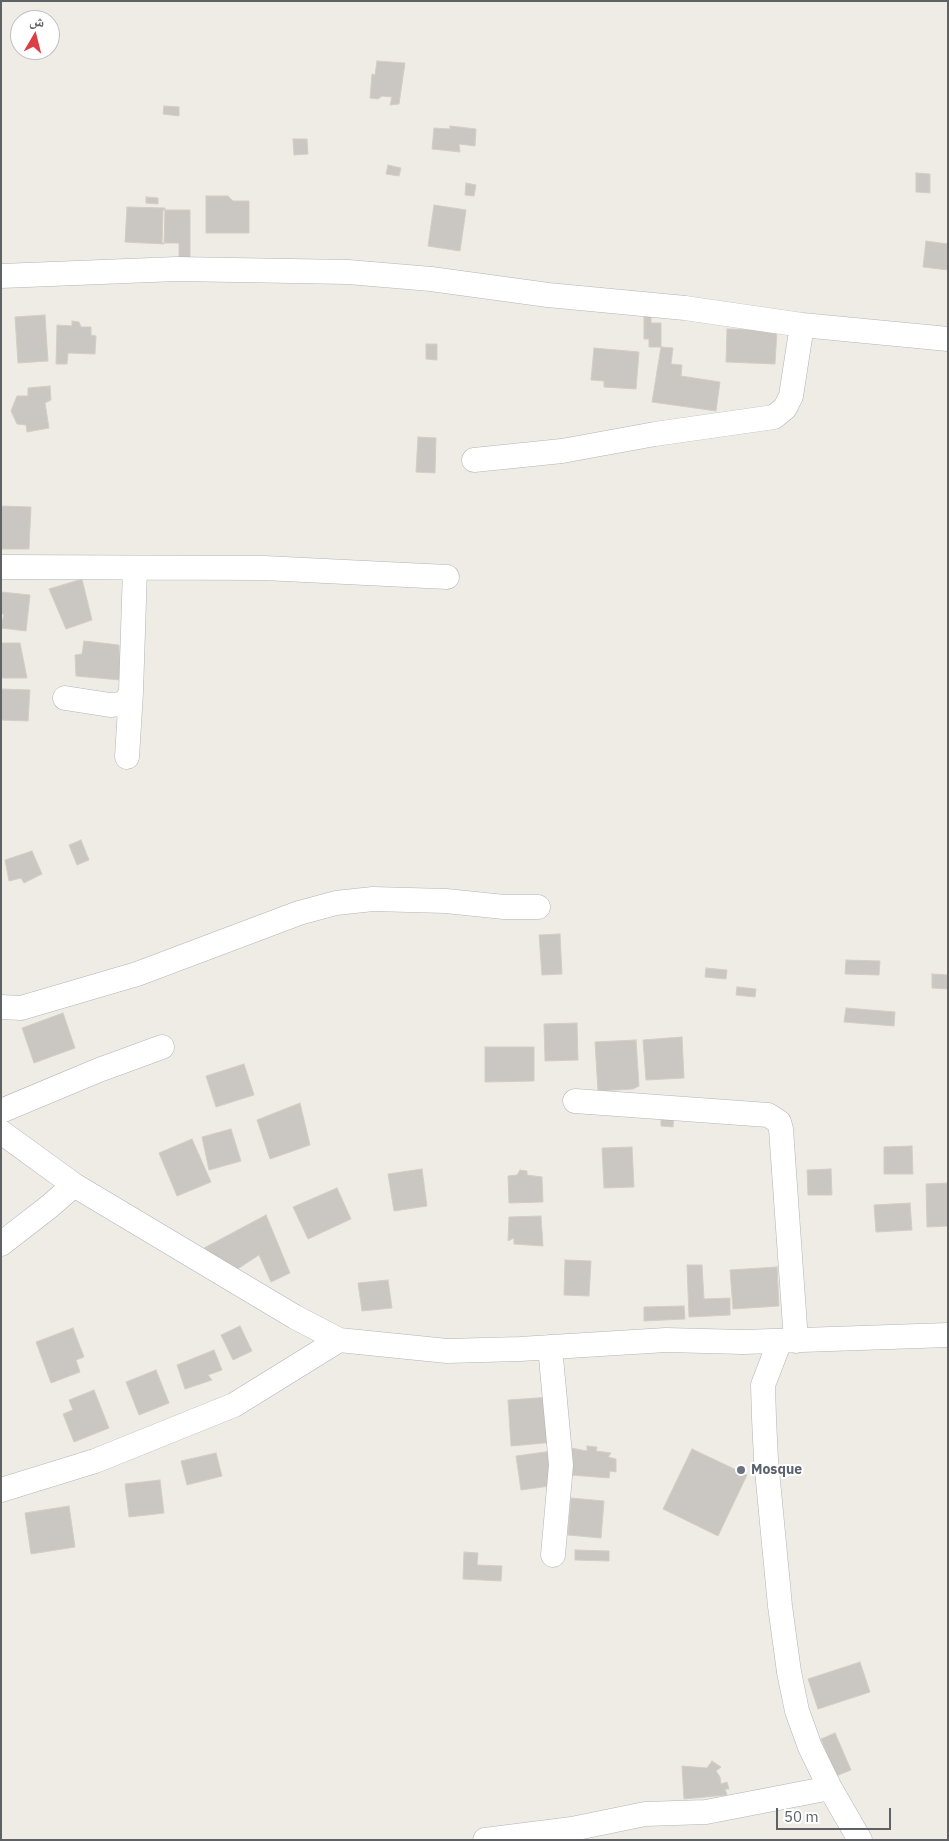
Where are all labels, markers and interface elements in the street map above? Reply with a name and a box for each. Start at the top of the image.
north arrow [10,10,60,60]
text: ش [28,11,46,31]
place label: Mosque [751,1462,802,1478]
marker: Mosque [735,1464,747,1476]
scale bar [779,1798,894,1830]
text: 50 m [784,1807,819,1826]

